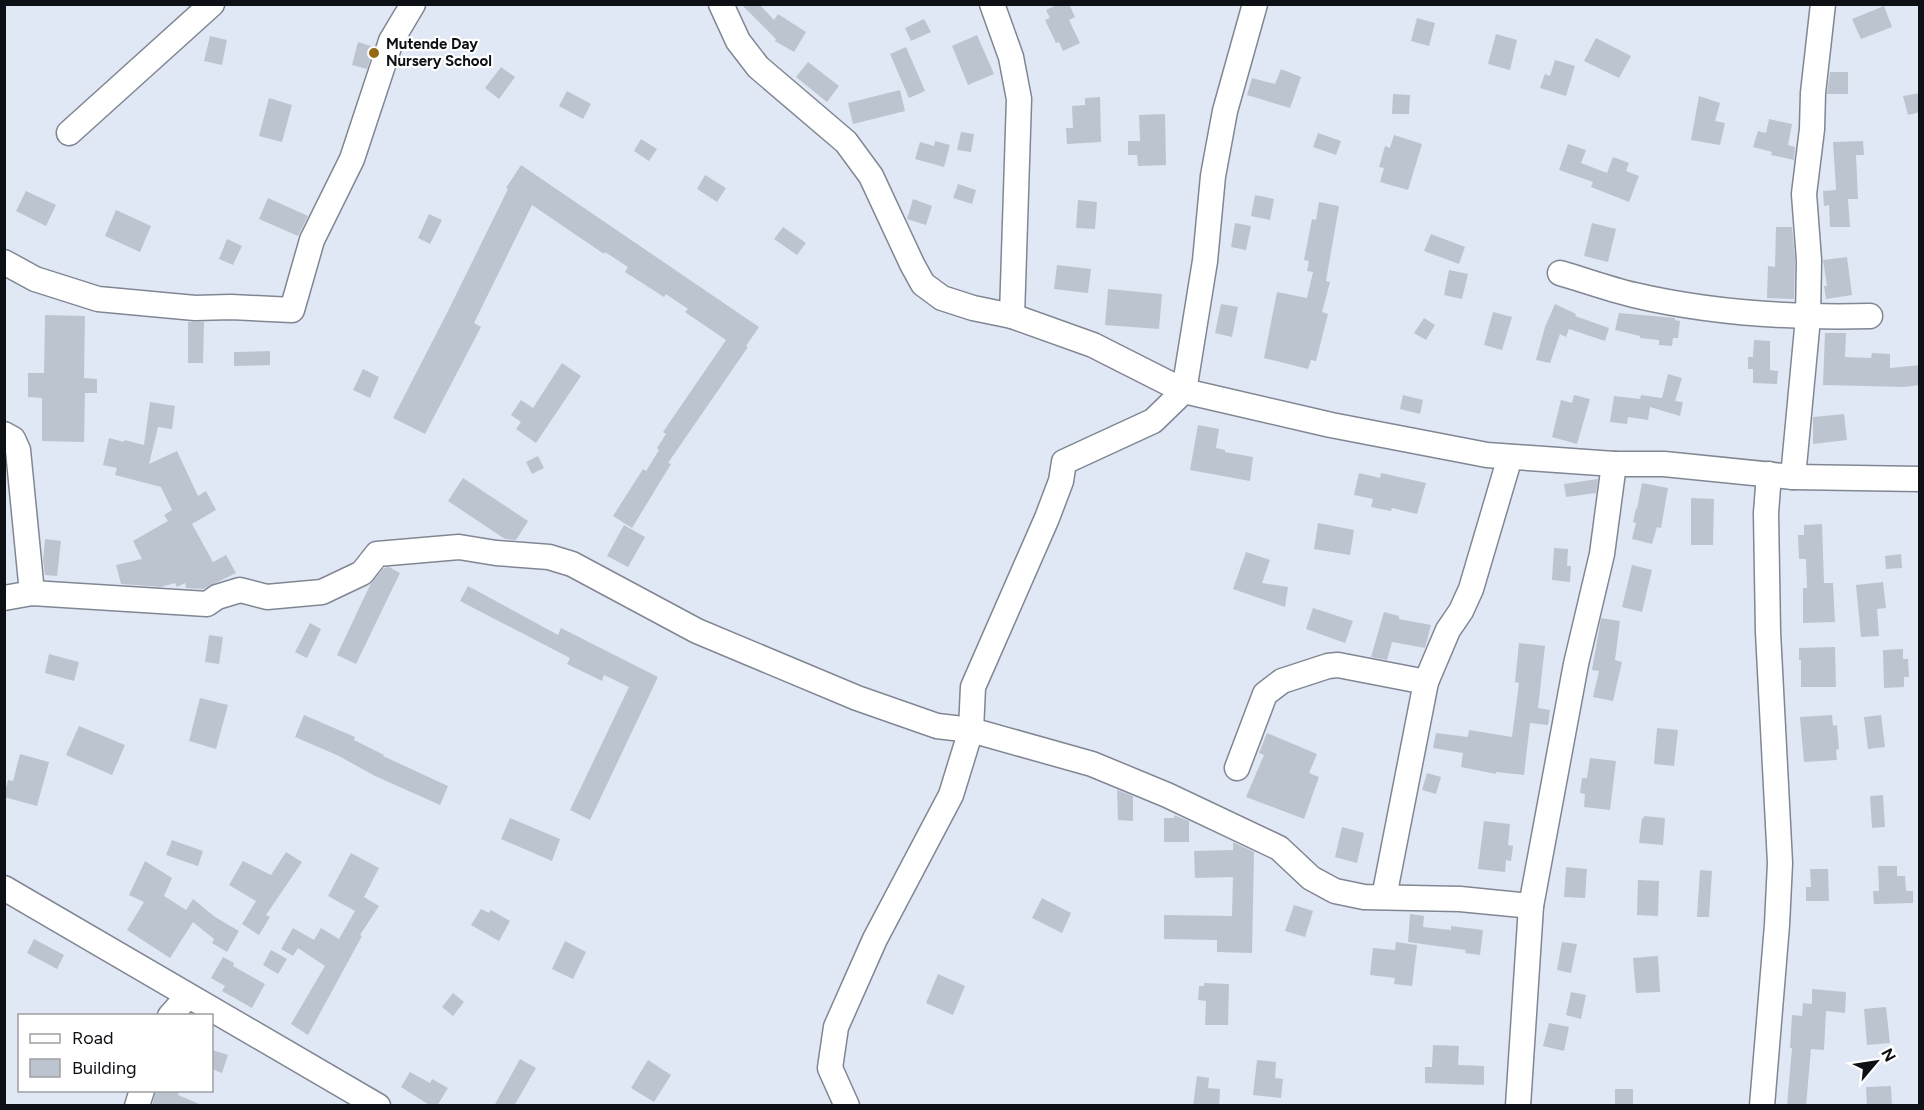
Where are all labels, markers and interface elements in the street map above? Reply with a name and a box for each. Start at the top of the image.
place label: Mutende Day Nursery School [386,35,492,70]
marker: Mutende Day Nursery School [367,46,381,60]
legend [18,1014,213,1092]
text: Road [72,1027,113,1049]
north arrow [1846,1032,1906,1092]
text: N [1877,1045,1900,1065]
text: Building [72,1057,137,1079]

